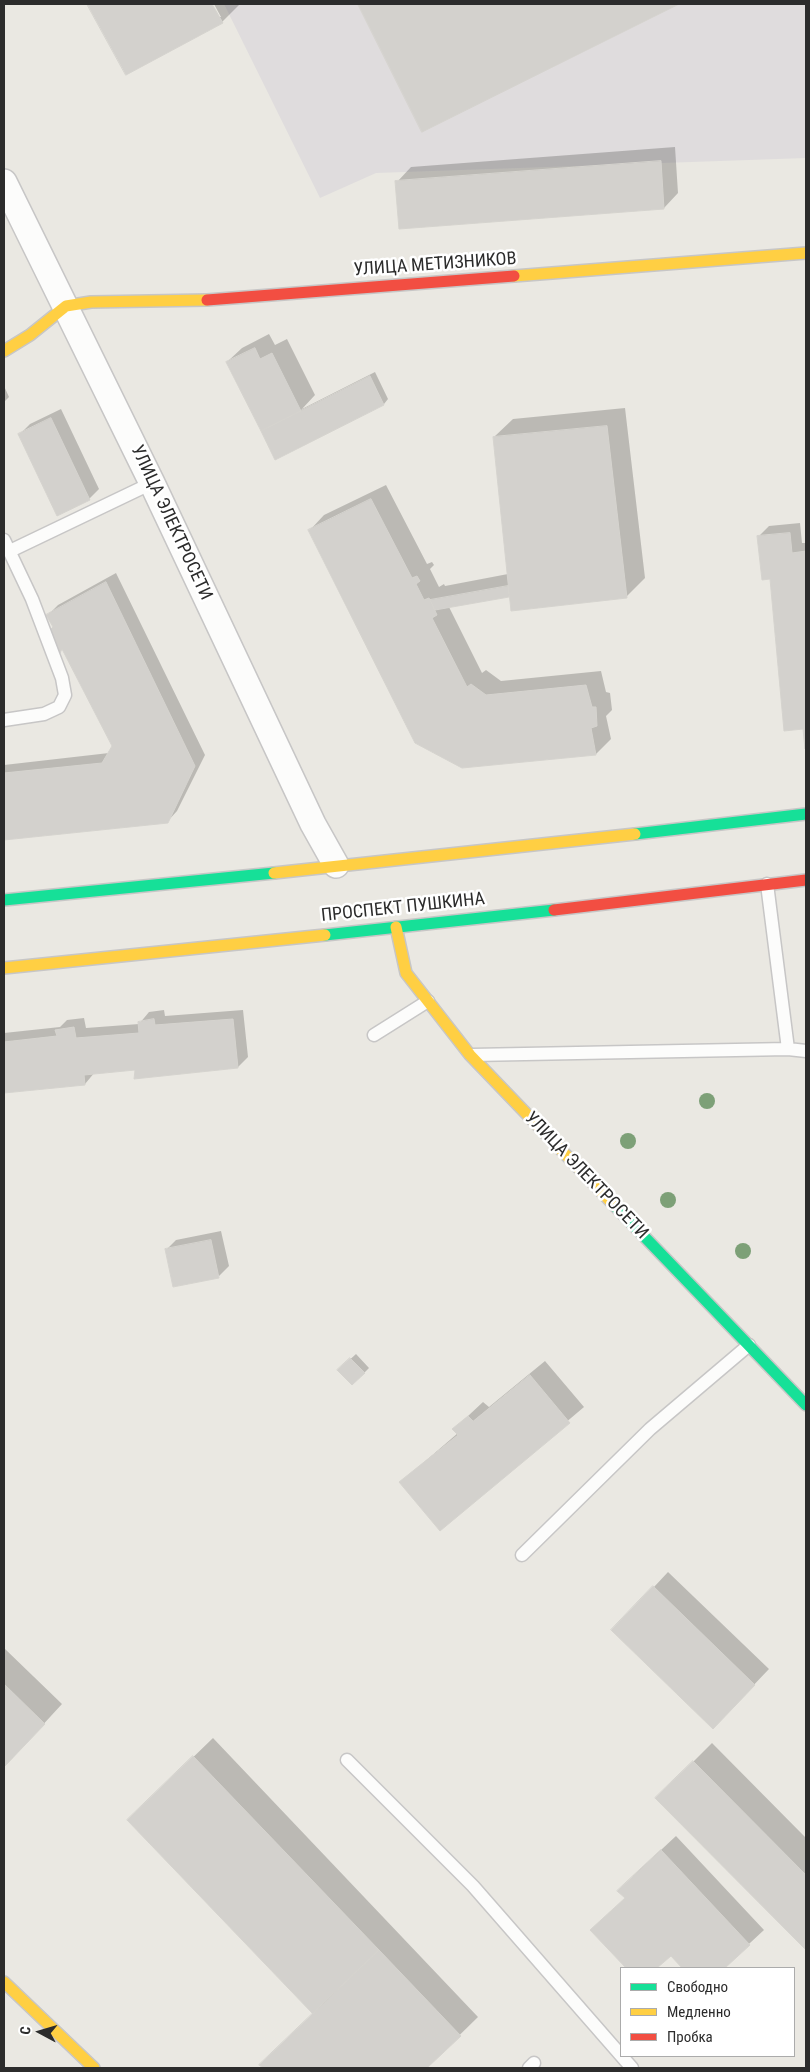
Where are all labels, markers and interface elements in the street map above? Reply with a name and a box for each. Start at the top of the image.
street label: УЛИЦА МЕТИЗНИКОВ [353,249,517,281]
street label: УЛИЦА ЭЛЕКТРОСЕТИ [126,442,216,604]
street label: ПРОСПЕКТ ПУШКИНА [320,889,486,927]
street label: УЛИЦА ЭЛЕКТРОСЕТИ [520,1108,652,1244]
legend [620,1967,795,2057]
text: Свободно [667,1978,728,1996]
text: Медленно [667,2003,731,2021]
north arrow [15,2007,65,2057]
text: С [17,2026,33,2035]
text: Пробка [667,2028,713,2046]

